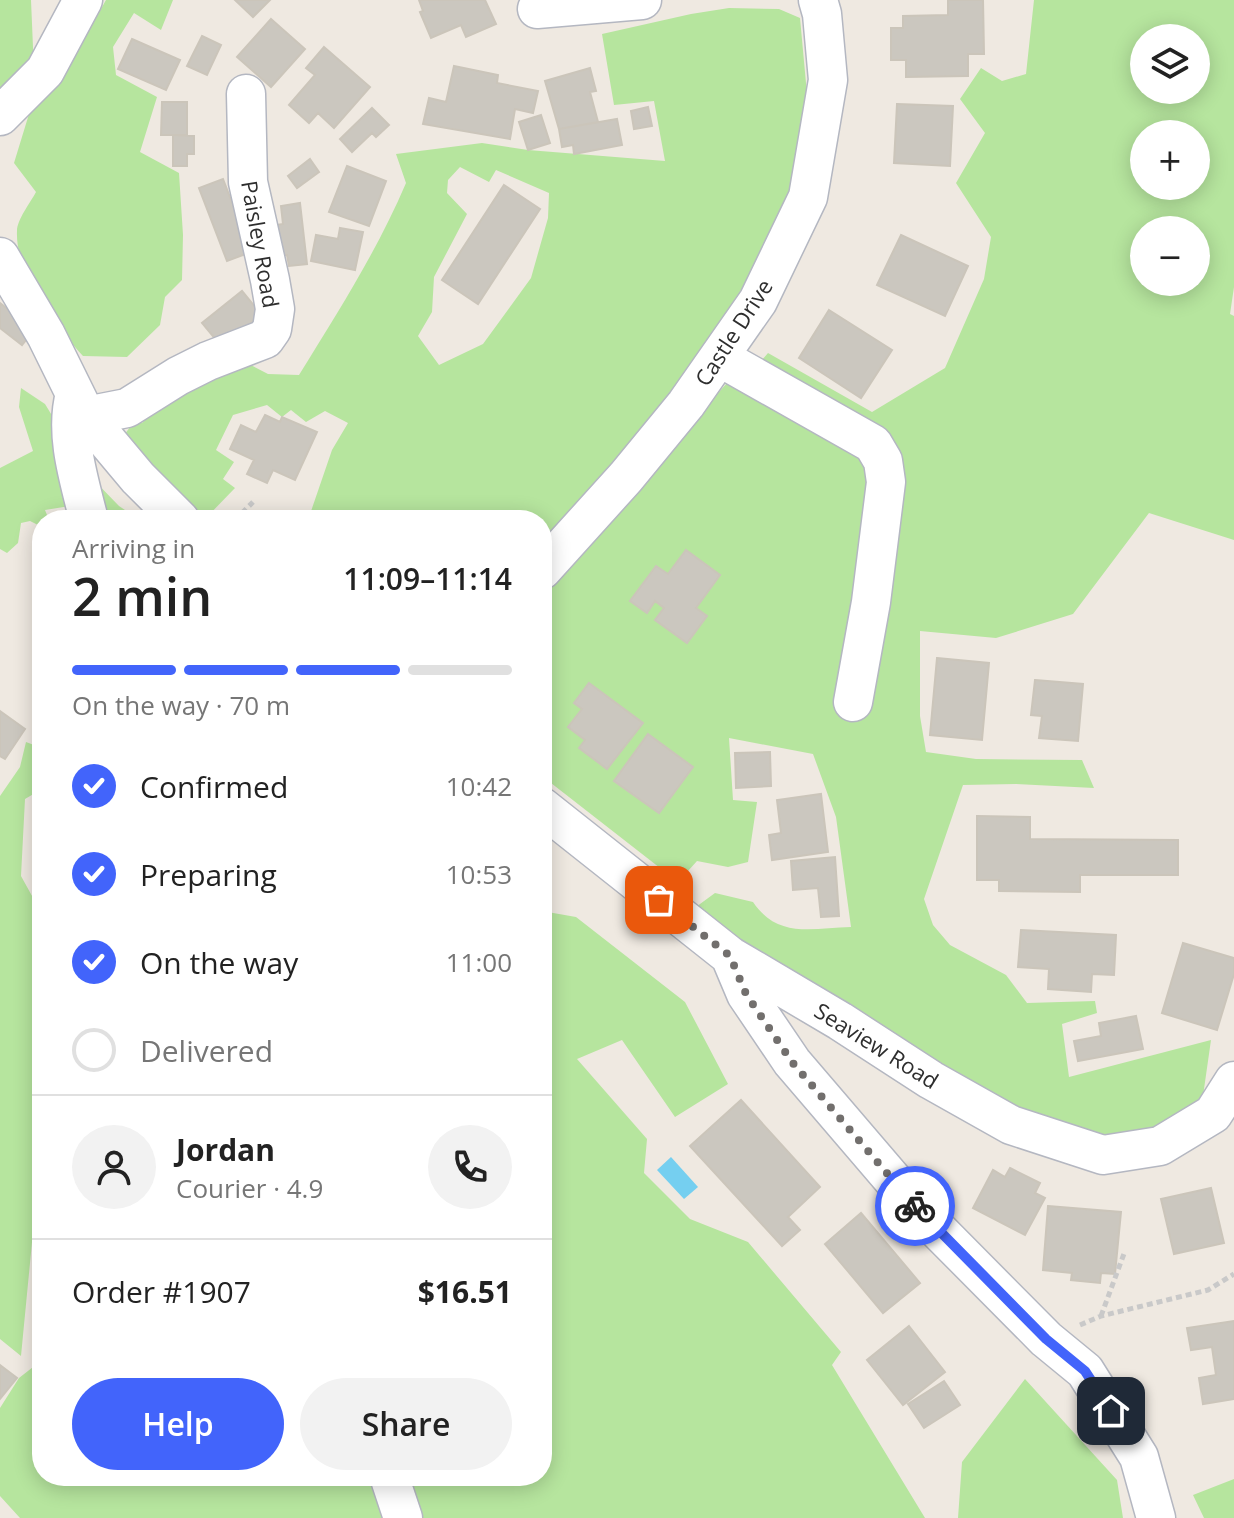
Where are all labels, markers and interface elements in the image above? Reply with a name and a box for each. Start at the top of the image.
map controls [1130,24,1210,296]
button: layers [1130,24,1210,104]
button: + [1130,120,1210,200]
street label: Paisley Road [235,178,287,310]
button: − [1130,216,1210,296]
street label: Castle Drive [687,273,779,391]
text: Arriving in [72,530,195,566]
text: 11:09–11:14 [343,558,512,599]
text: 2 min [72,560,212,631]
text: On the way · 70 m [72,687,290,723]
icon: check [72,764,116,808]
text: Confirmed [140,766,288,807]
text: 10:42 [446,768,512,804]
icon: check [72,852,116,896]
text: Preparing [140,854,277,895]
text: 10:53 [446,856,512,892]
pin [625,866,693,934]
icon: bag [637,878,681,922]
icon: check [72,940,116,984]
text: On the way [140,942,298,983]
text: 11:00 [446,944,512,980]
street label: Seaview Road [809,995,945,1095]
text: Delivered [140,1030,273,1071]
button: person [72,1125,156,1209]
button: phone [428,1125,512,1209]
text: Jordan [176,1129,275,1170]
courier [875,1166,955,1246]
text: Courier · 4.9 [176,1170,323,1206]
icon: bike [893,1184,937,1228]
text: Order #1907 [72,1271,251,1312]
text: $16.51 [418,1271,512,1312]
pin [1077,1377,1145,1445]
button: Help [72,1378,284,1470]
button: Share [300,1378,512,1470]
icon: home [1089,1389,1133,1433]

